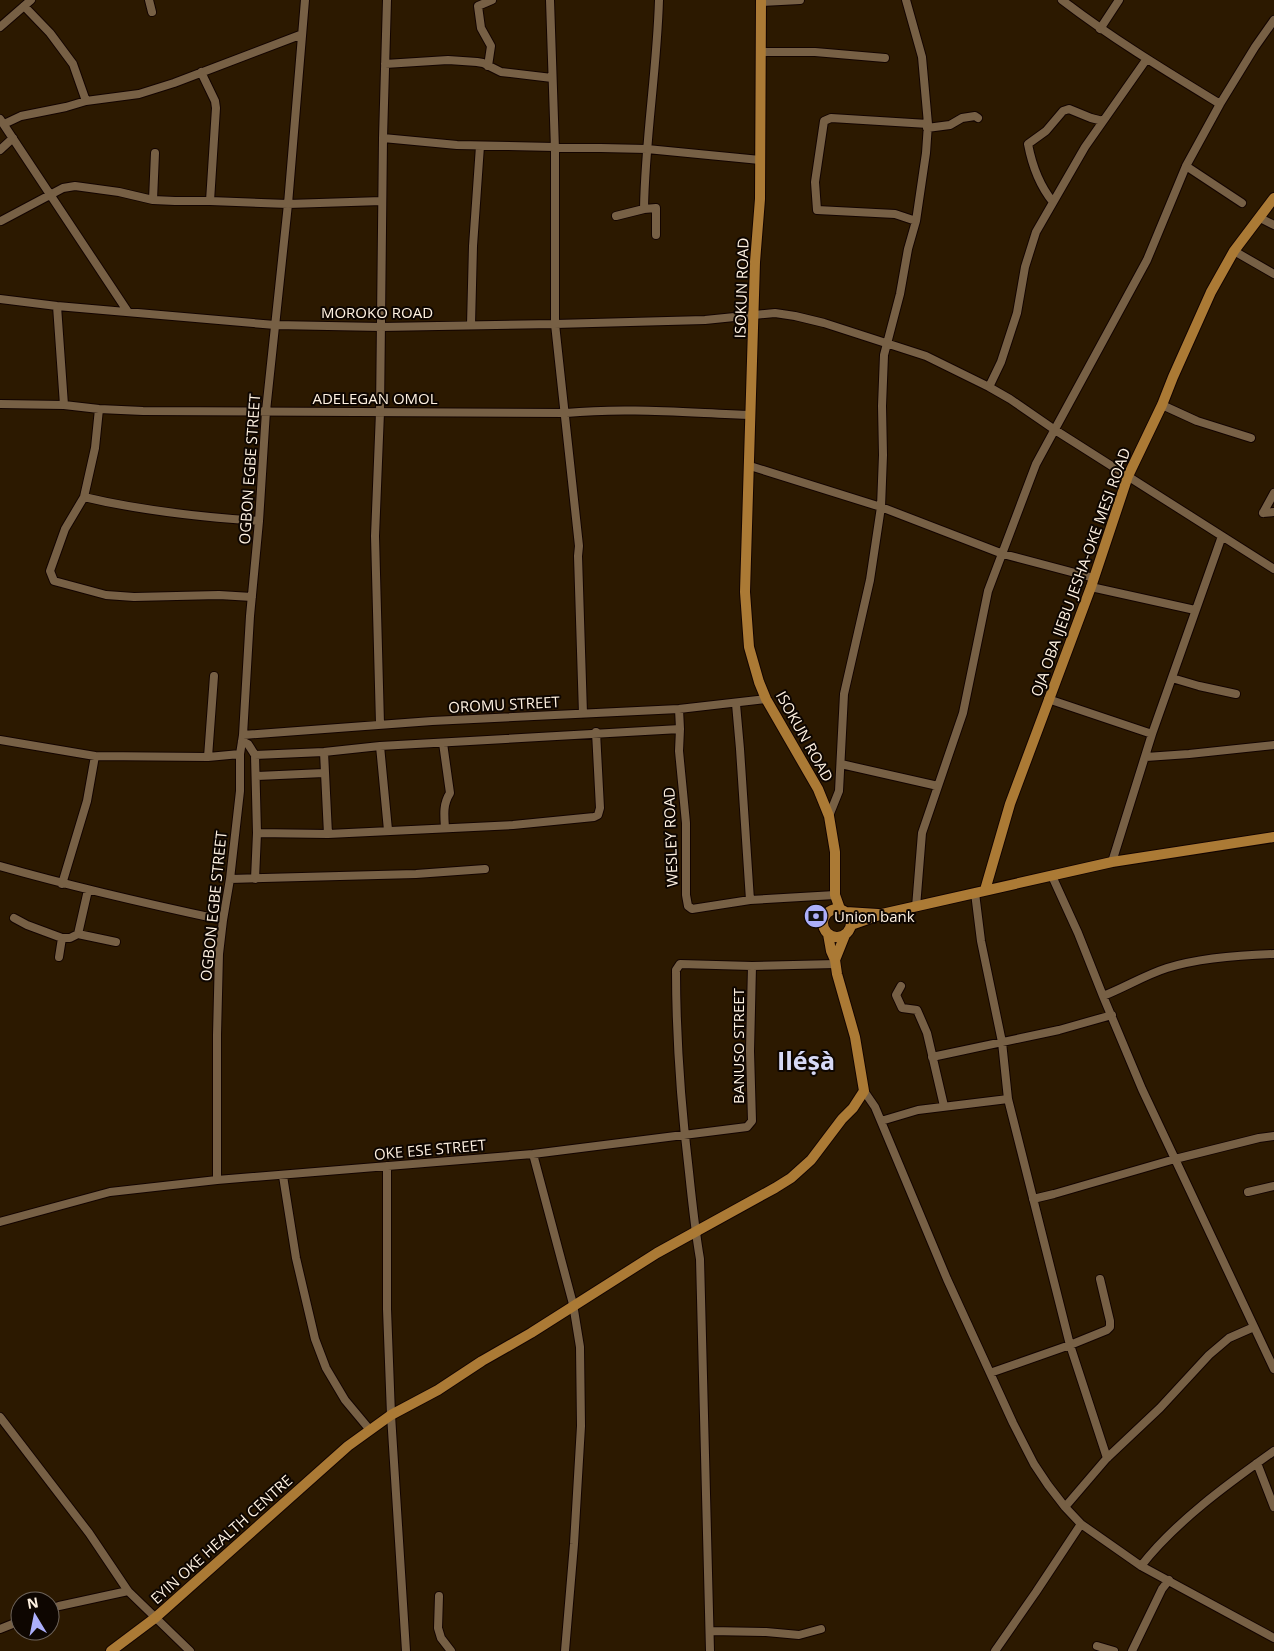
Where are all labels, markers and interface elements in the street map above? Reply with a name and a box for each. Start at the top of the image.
street label: ISOKUN ROAD [729,237,753,339]
street label: MOROKO ROAD [321,302,433,322]
street label: ADELEGAN OMOL [312,388,438,408]
street label: OGBON EGBE STREET [234,392,264,545]
street label: OJA OBA IJEBU JESHA-OKE MESI ROAD [1026,445,1134,699]
street label: ISOKUN ROAD [772,687,838,785]
street label: OROMU STREET [448,691,561,717]
street label: WESLEY ROAD [658,787,682,887]
street label: OGBON EGBE STREET [195,829,231,982]
bank icon: Union bank [803,903,829,929]
place label: Union bank [834,906,915,926]
street label: BANUSO STREET [728,987,748,1104]
district label: Iléṣà [777,1043,835,1077]
street label: OKE ESE STREET [373,1134,488,1164]
street label: EYIN OKE HEALTH CENTRE [146,1470,296,1608]
north arrow [10,1591,60,1641]
text: N [25,1592,40,1613]

